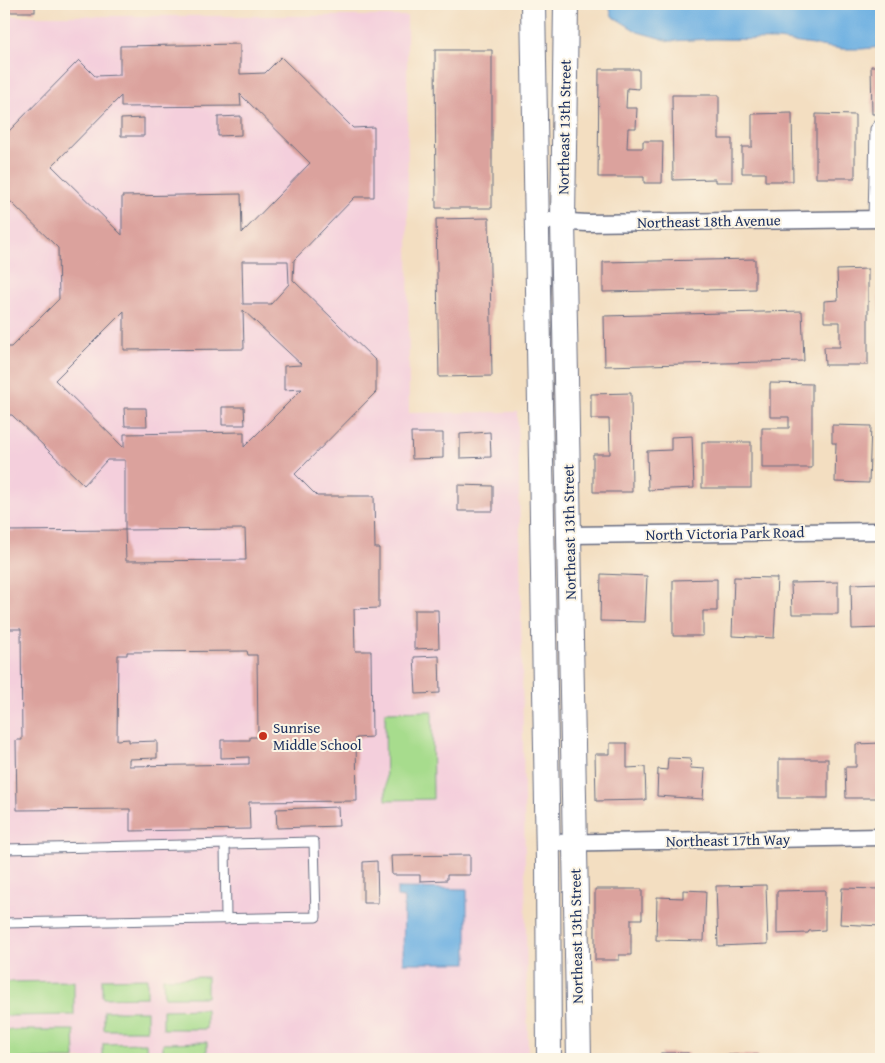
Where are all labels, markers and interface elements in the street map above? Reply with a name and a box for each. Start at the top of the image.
street label: Northeast 13th Street [552,58,576,195]
street label: Northeast 18th Avenue [637,209,781,233]
street label: Northeast 13th Street [557,463,581,600]
street label: North Victoria Park Road [645,521,805,545]
place label: Sunrise Middle School [273,717,362,755]
marker: Sunrise Middle School [257,730,269,742]
street label: Northeast 17th Way [666,828,791,852]
street label: Northeast 13th Street [564,867,588,1004]

